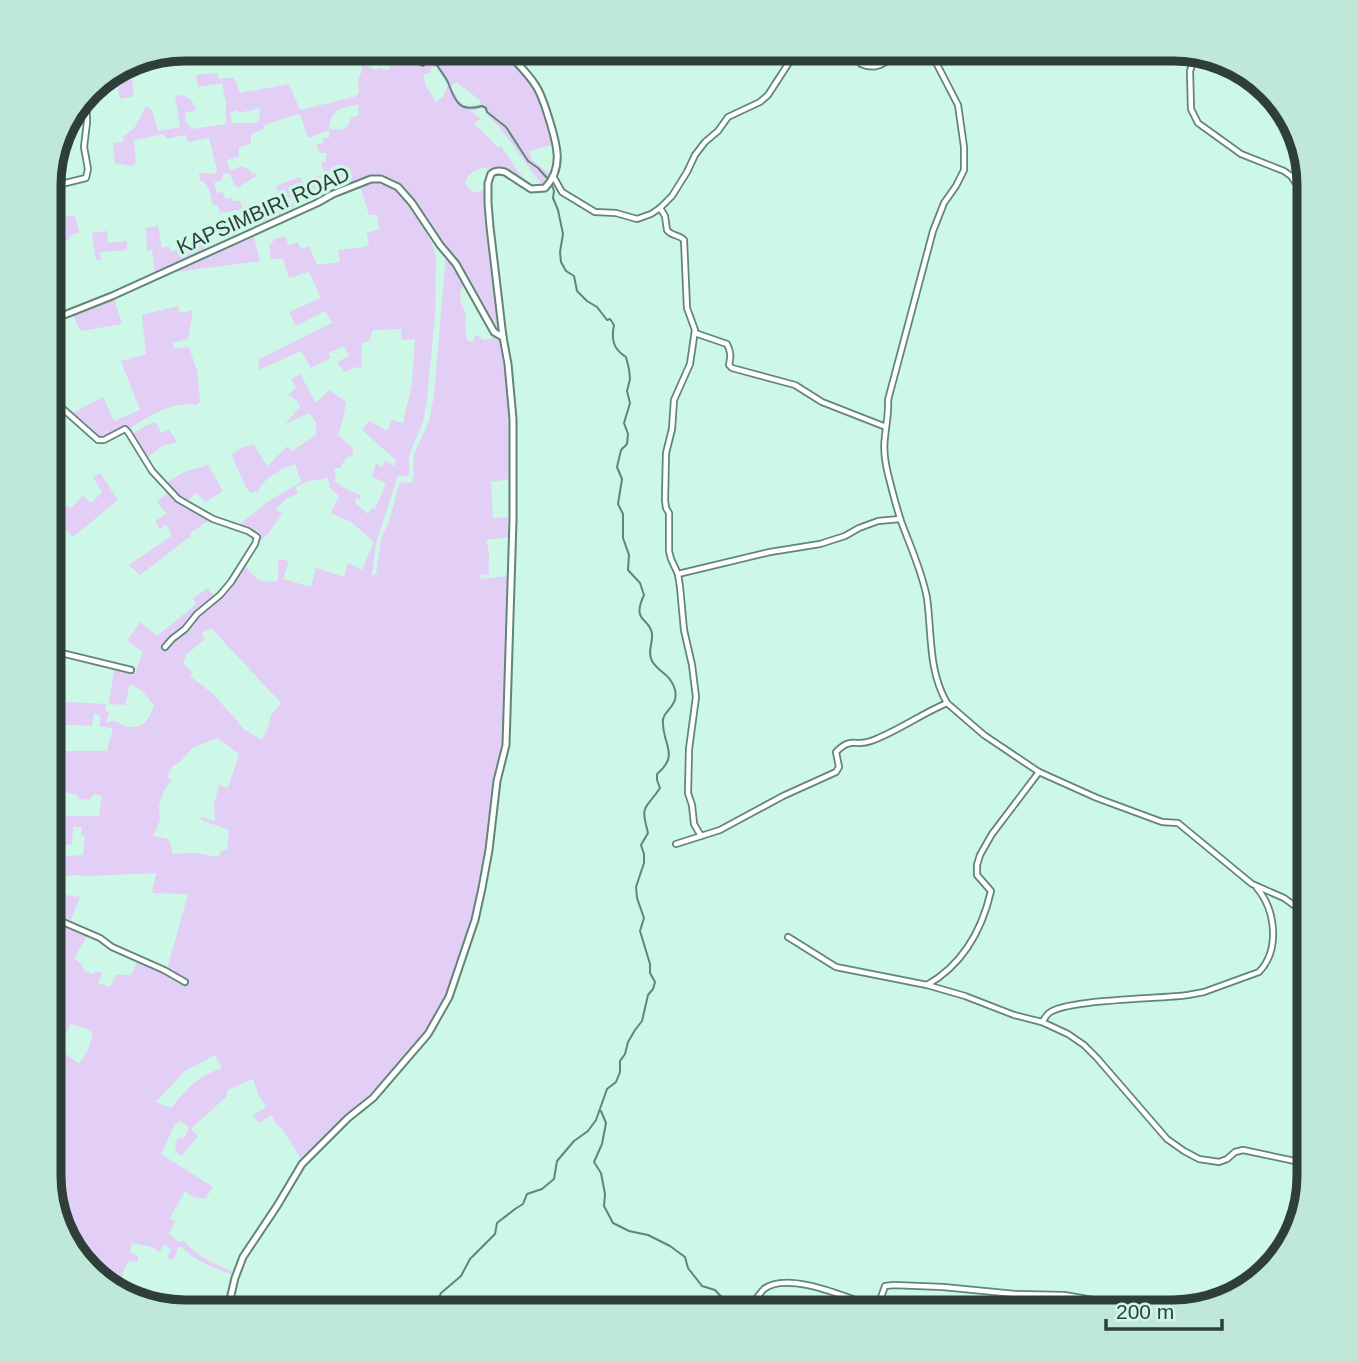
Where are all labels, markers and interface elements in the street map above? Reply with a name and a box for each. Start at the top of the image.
street label: KAPSIMBIRI ROAD [173,162,353,258]
scale bar [1106,1288,1222,1332]
text: 200 m [1116,1300,1174,1323]

